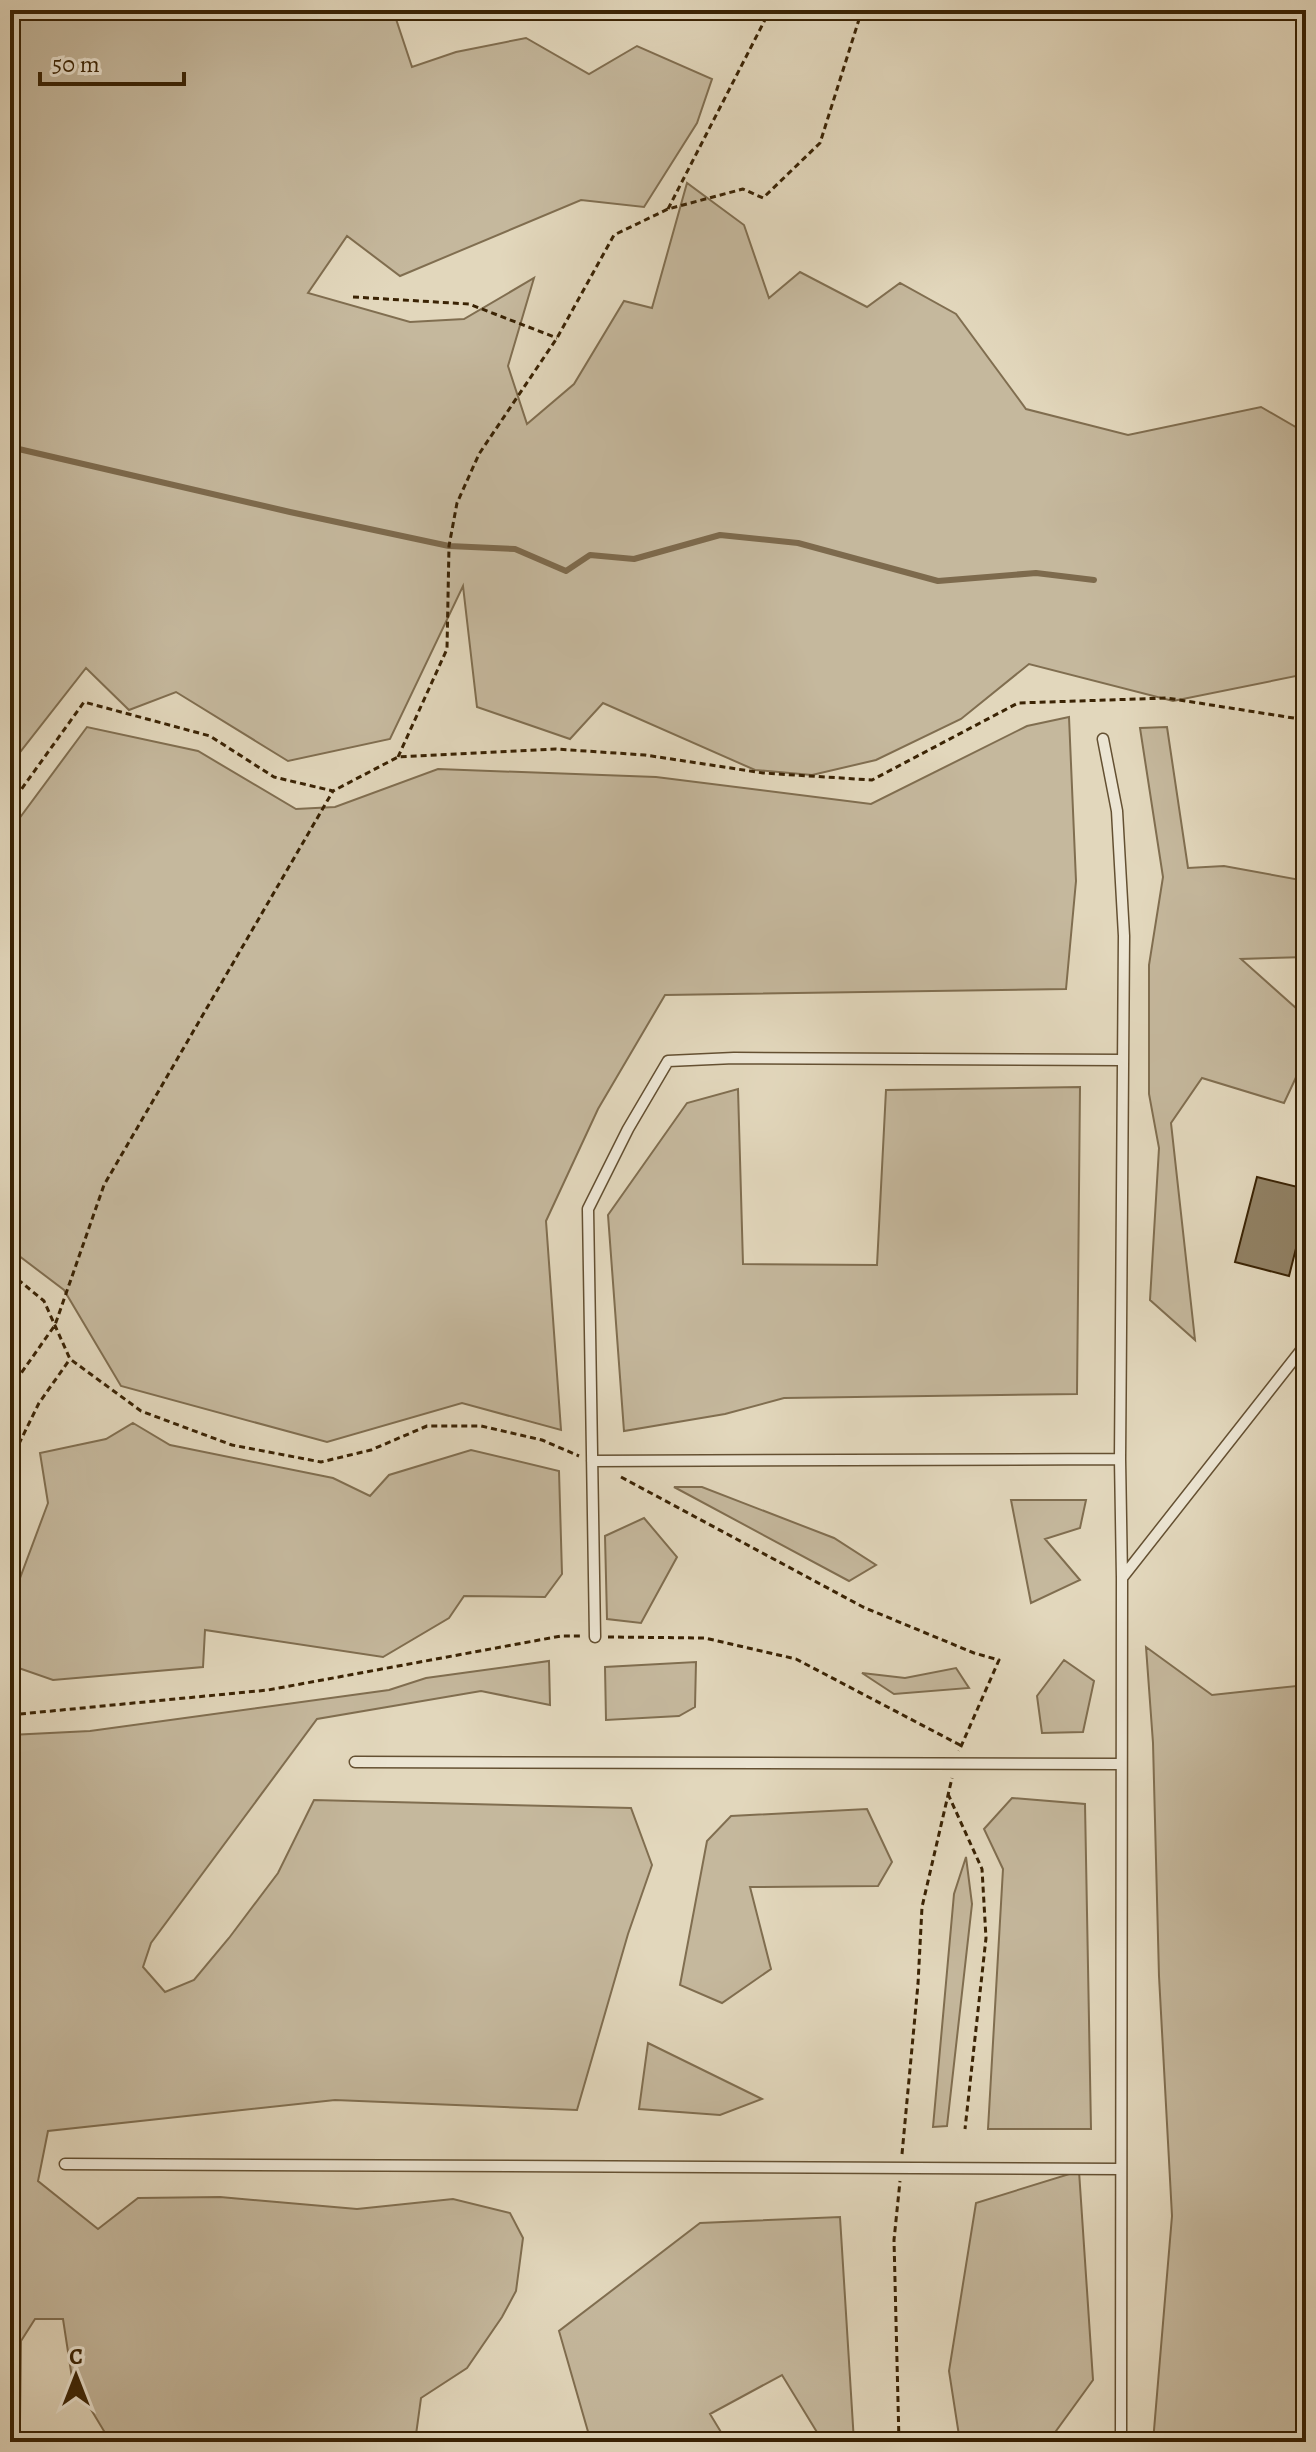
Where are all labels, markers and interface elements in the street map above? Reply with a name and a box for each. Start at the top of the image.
scale bar [40,36,184,86]
text: 50 m [52,48,100,80]
north arrow [36,2336,116,2416]
text: С [69,2342,83,2372]

